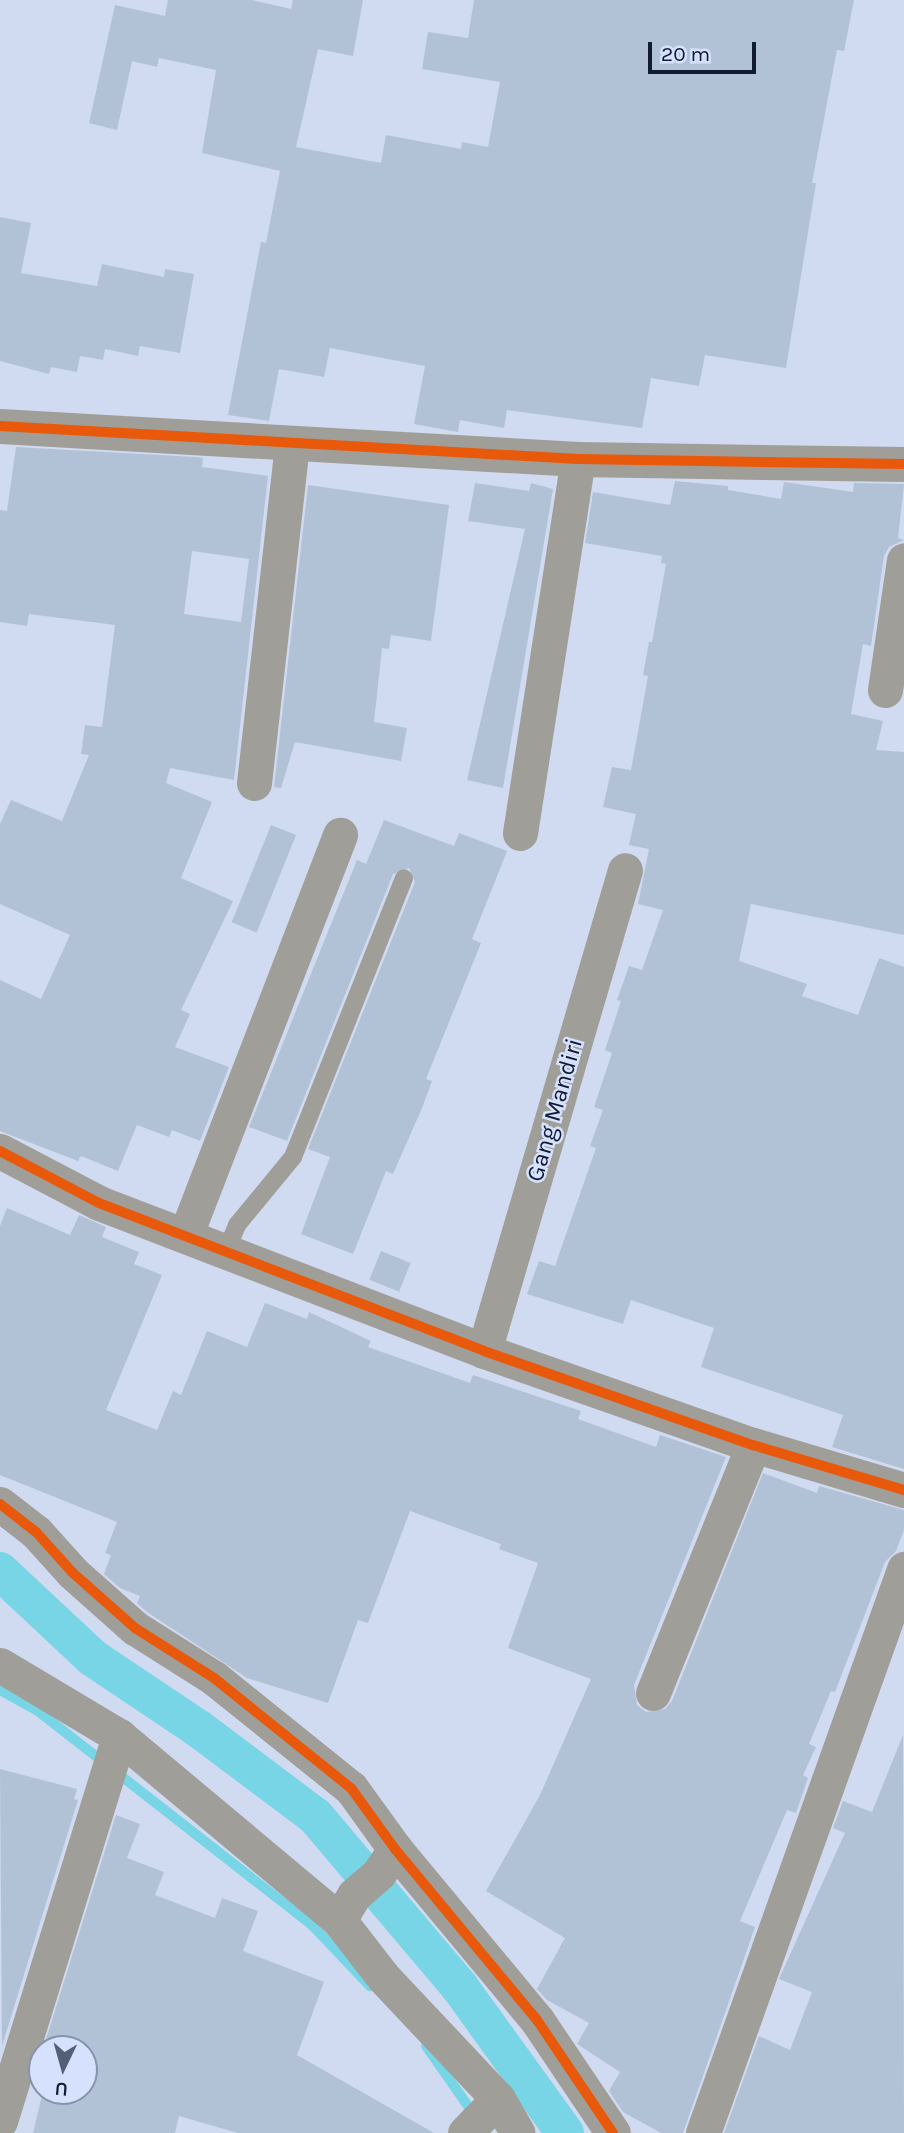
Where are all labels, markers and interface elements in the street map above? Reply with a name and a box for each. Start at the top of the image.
scale bar [652,28,760,72]
text: 20 m [661,42,710,66]
street label: Gang Mandiri [521,1035,589,1185]
north arrow [28,2035,98,2105]
text: U [54,2077,69,2100]

